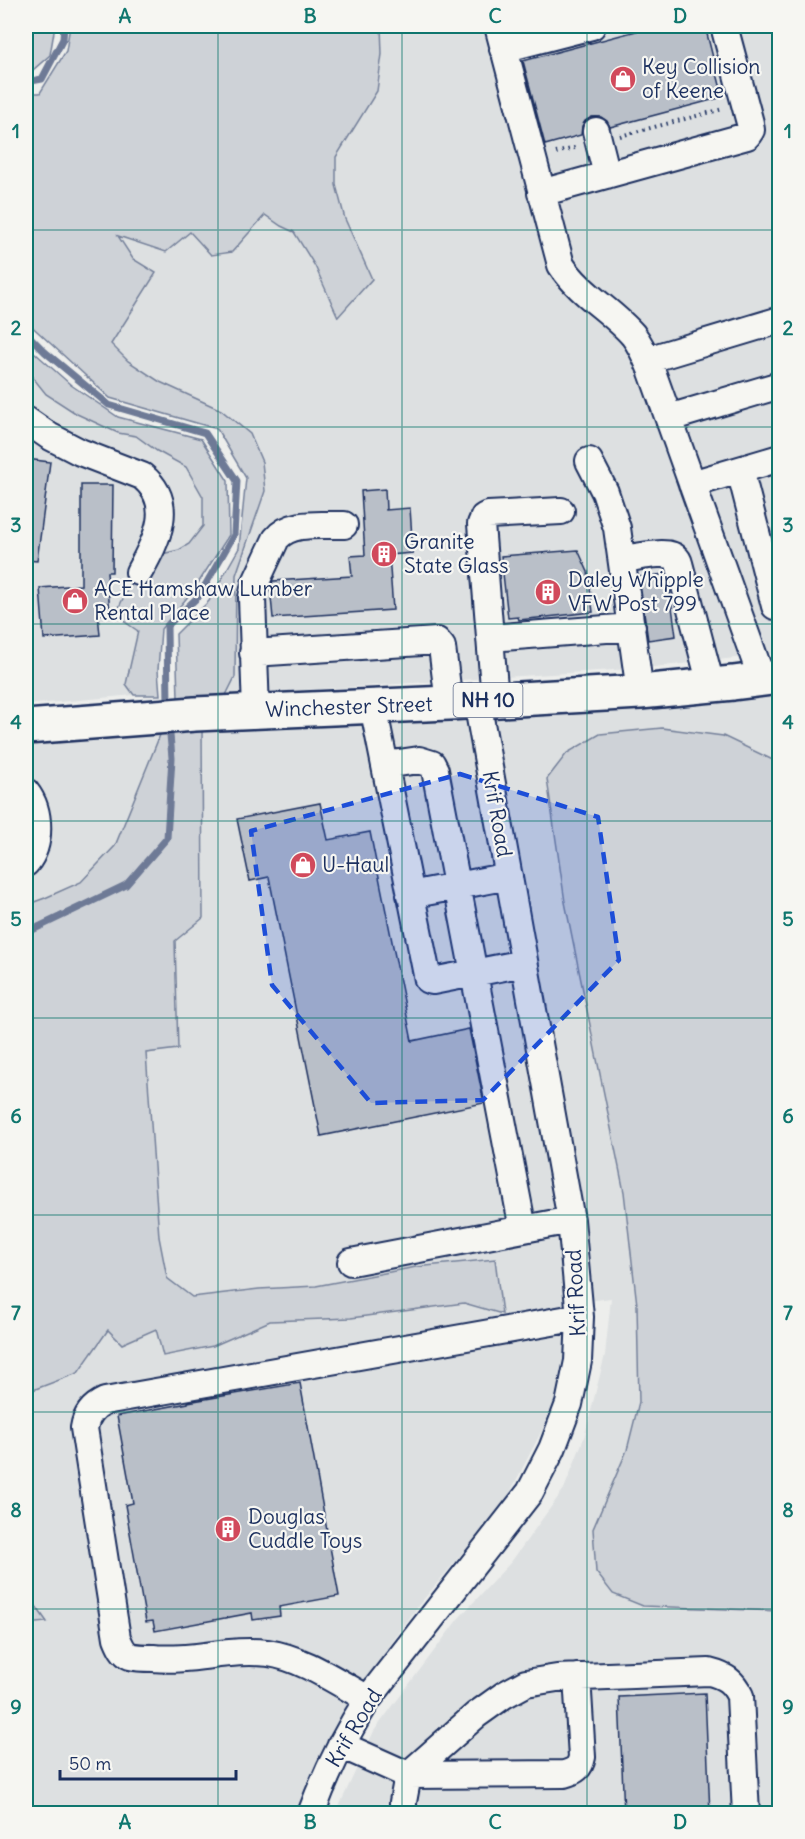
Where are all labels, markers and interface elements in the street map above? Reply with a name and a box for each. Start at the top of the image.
text: A [119,3,132,28]
text: B [303,3,317,28]
text: C [488,3,502,28]
text: D [673,3,687,28]
place label: Key Collision of Keene [642,53,760,104]
shop icon: Key Collision of Keene [608,64,638,94]
text: 1 [12,118,20,143]
text: 1 [784,118,792,143]
text: 2 [11,315,22,340]
text: 2 [783,315,794,340]
text: 3 [10,512,22,537]
text: 3 [782,512,794,537]
place label: Granite State Glass [404,528,509,579]
building icon: Granite State Glass [369,539,399,569]
place label: Daley Whipple VFW Post 799 [568,566,704,617]
place label: ACE Hamshaw Lumber Rental Place [94,575,313,626]
building icon: Daley Whipple VFW Post 799 [533,577,563,607]
shop icon: ACE Hamshaw Lumber Rental Place [60,586,90,616]
road number: NH 10 [454,683,522,717]
street label: Winchester Street [265,690,433,723]
text: 4 [10,709,22,734]
text: 4 [782,709,794,734]
street label: Krif Road [477,769,518,859]
shop icon: U-Haul [288,850,318,880]
place label: U-Haul [322,851,389,878]
text: 5 [10,906,22,931]
text: 5 [782,906,794,931]
text: 6 [10,1103,22,1128]
text: 6 [782,1103,794,1128]
street label: Krif Road [560,1249,591,1337]
text: 7 [11,1300,21,1325]
text: 7 [783,1300,793,1325]
text: 8 [10,1497,22,1522]
text: 8 [782,1497,794,1522]
place label: Douglas Cuddle Toys [248,1503,362,1554]
building icon: Douglas Cuddle Toys [213,1514,243,1544]
street label: Krif Road [319,1683,388,1772]
text: 9 [10,1694,22,1719]
text: 9 [782,1694,794,1719]
scale bar [60,1743,236,1781]
text: 50 m [69,1752,111,1775]
text: A [119,1809,132,1834]
text: B [303,1809,317,1834]
text: C [488,1809,502,1834]
text: D [673,1809,687,1834]

